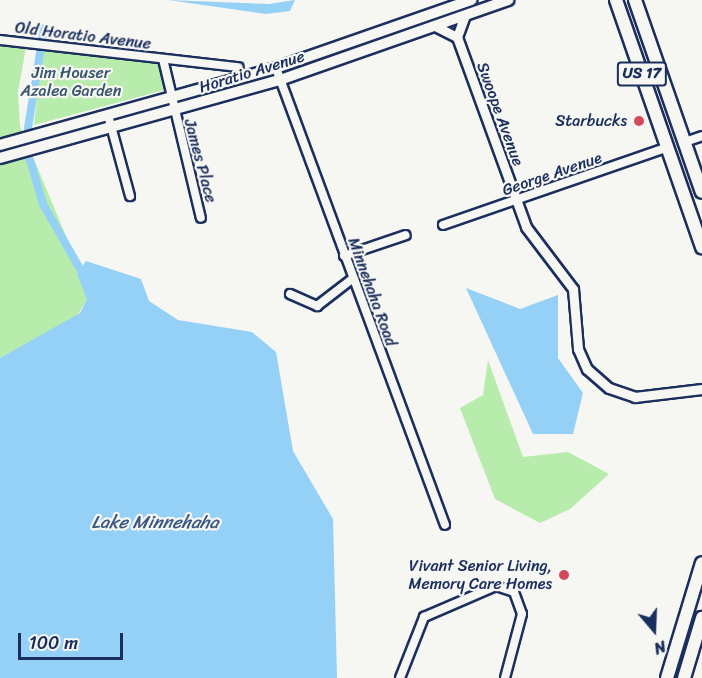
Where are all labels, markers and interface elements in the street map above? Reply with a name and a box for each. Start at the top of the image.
street label: Old Horatio Avenue [14,18,152,54]
street label: Horatio Avenue [197,47,307,97]
street label: Swoope Avenue [472,60,528,168]
road number: US 17 [616,62,668,86]
park label: Jim Houser Azalea Garden [20,63,122,101]
place label: Starbucks [555,111,627,131]
marker: Starbucks [632,114,646,128]
street label: James Place [180,117,220,205]
street label: George Avenue [500,148,604,200]
street label: Minnehaha Road [343,235,401,349]
water label: Lake Minnehaha [92,511,218,533]
place label: Vivant Senior Living, Memory Care Homes [407,556,552,594]
marker: Vivant Senior Living, Memory Care Homes [557,568,571,582]
north arrow [624,600,684,660]
scale bar [21,621,126,659]
text: 100 m [29,627,78,659]
text: N [650,632,670,663]

